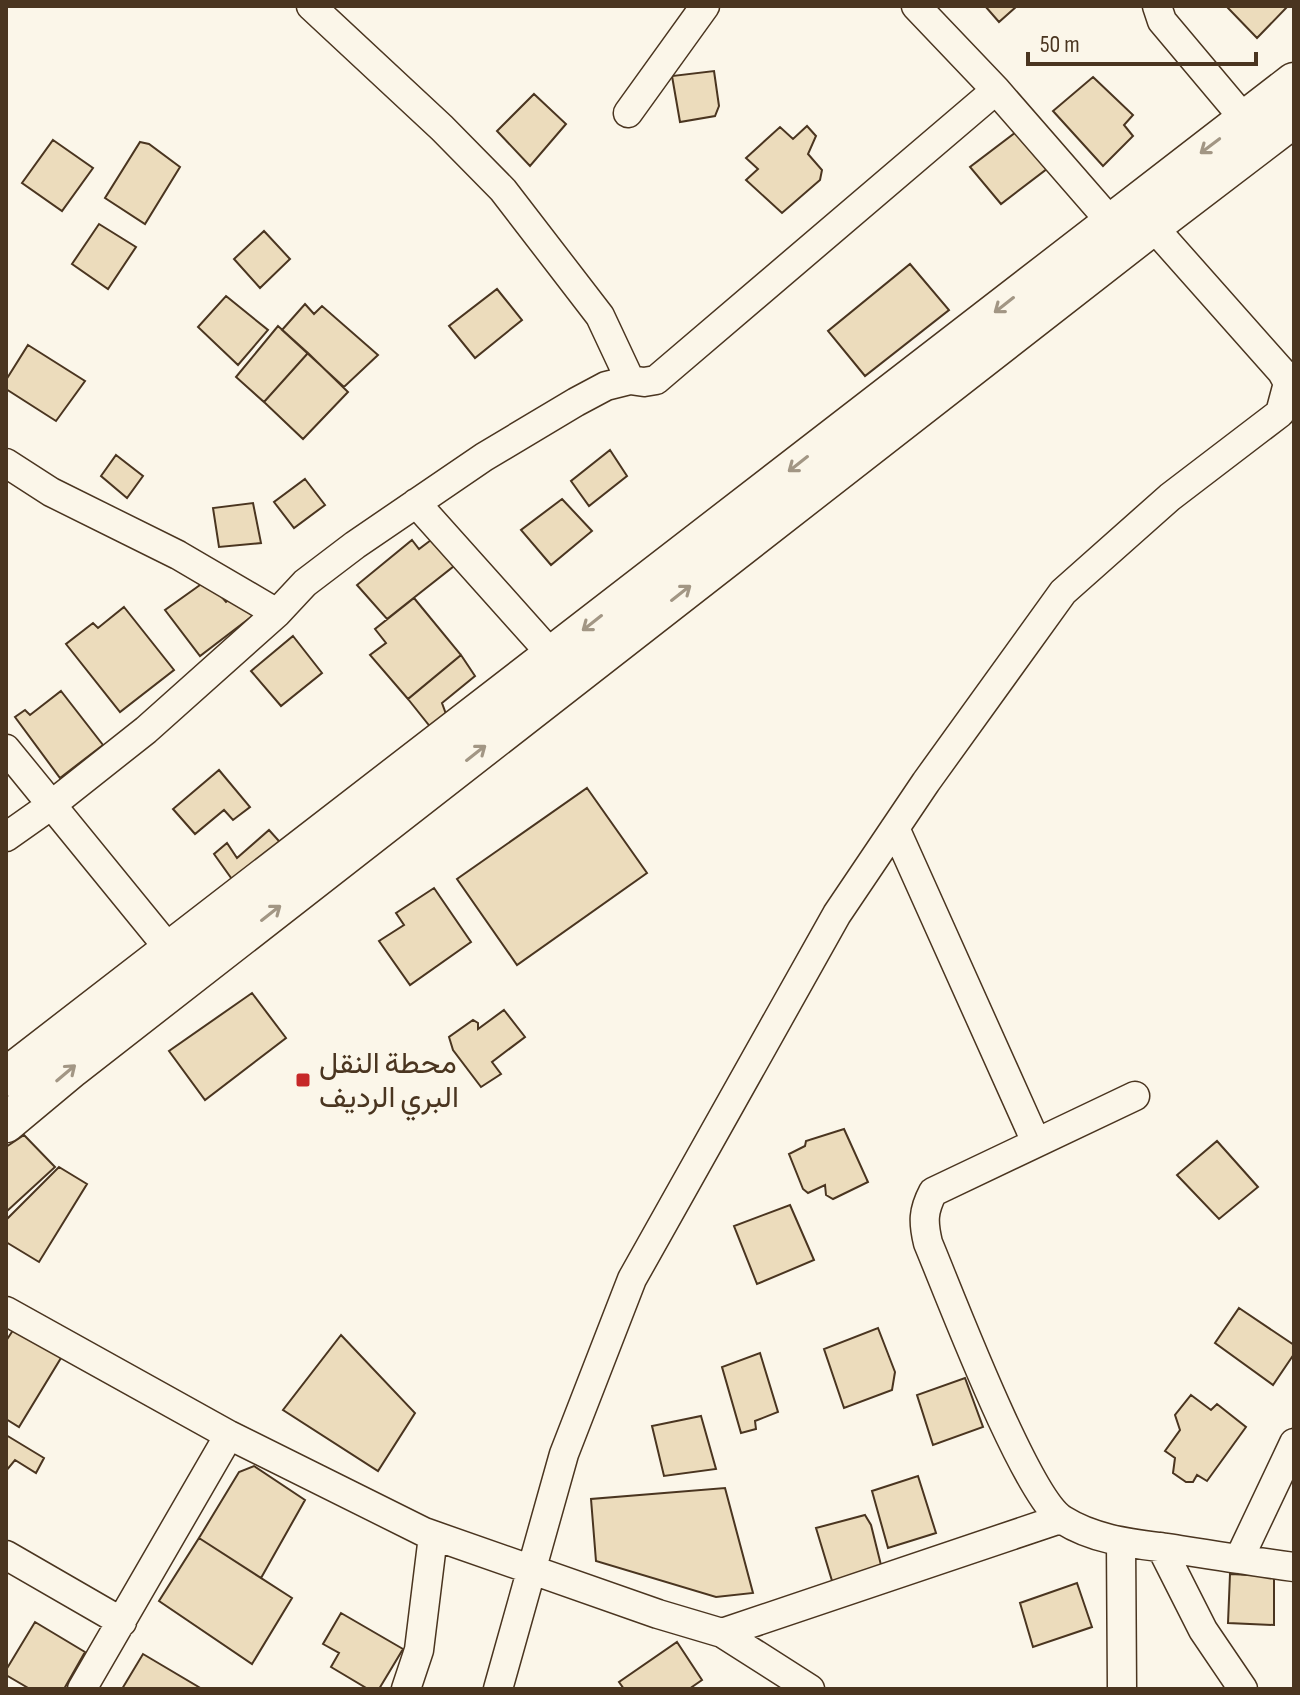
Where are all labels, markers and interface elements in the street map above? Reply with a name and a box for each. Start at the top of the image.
scale bar [1028,16,1256,66]
text: 50 m [1040,30,1080,59]
one-way arrow [1199,138,1221,155]
one-way arrow [994,296,1015,313]
one-way arrow [788,455,809,473]
one-way arrow [670,584,691,602]
one-way arrow [582,615,604,632]
one-way arrow [465,744,486,761]
one-way arrow [260,904,281,921]
place label: محطة النقل البري الرديف [319,1046,459,1121]
one-way arrow [55,1064,76,1082]
marker: محطة النقل البري الرديف [294,1071,312,1089]

